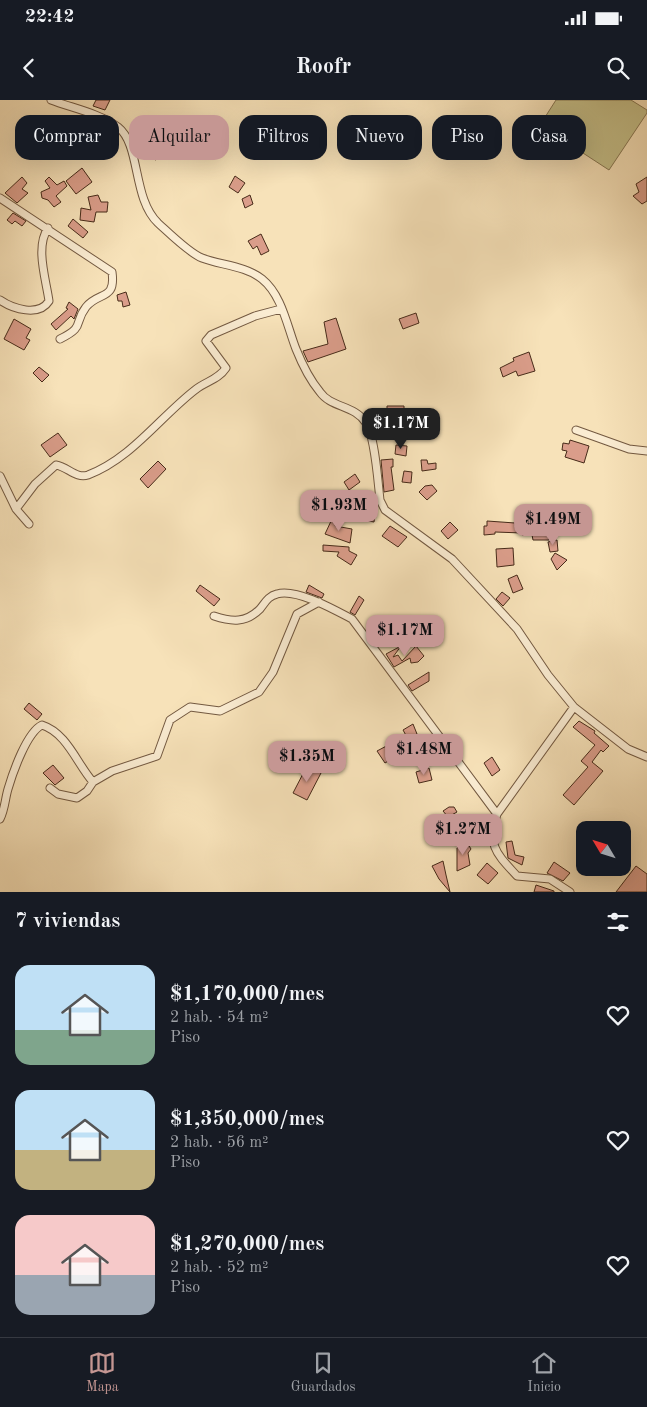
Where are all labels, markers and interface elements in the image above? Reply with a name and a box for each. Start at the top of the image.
text: 22:42 [25,8,74,27]
icon: back [15,54,43,82]
icon: search [604,54,632,82]
text: Roofr [296,56,351,78]
chip: Comprar [15,115,119,160]
chip: Alquilar [129,115,229,160]
chip: Filtros [239,115,327,160]
chip: Nuevo [337,115,422,160]
chip: Piso [432,115,502,160]
chip: Casa [512,115,586,160]
pin: $1.17M [360,408,442,450]
text: $1.17M [373,416,429,432]
pin: $1.93M [298,490,380,532]
text: $1.93M [311,498,367,514]
pin: $1.49M [512,504,594,546]
text: $1.49M [525,512,581,528]
pin: $1.17M [364,614,446,657]
text: $1.17M [377,623,433,639]
pin: $1.48M [383,734,465,776]
pin: $1.35M [266,740,348,783]
text: $1.48M [396,742,452,758]
text: $1.35M [279,749,335,765]
pin: $1.27M [422,814,504,856]
north arrow [576,821,631,876]
map controls [576,821,631,876]
text: $1.27M [435,822,491,838]
icon: filters [604,908,632,936]
text: 7 viviendas [15,911,120,932]
text: $1,170,000/mes [170,984,324,1005]
icon: home [55,985,115,1045]
icon: heart [604,1001,632,1029]
text: 2 hab. · 54 m² [170,1010,268,1026]
text: Piso [170,1030,200,1046]
text: $1,350,000/mes [170,1109,324,1130]
icon: home [55,1110,115,1170]
icon: heart [604,1126,632,1154]
text: 2 hab. · 56 m² [170,1135,268,1151]
text: Piso [170,1155,200,1171]
text: $1,270,000/mes [170,1234,324,1255]
icon: home [55,1235,115,1295]
icon: heart [604,1251,632,1279]
text: 2 hab. · 52 m² [170,1260,268,1276]
text: Piso [170,1280,200,1296]
tab: Mapa [86,1349,119,1396]
tab: Guardados [291,1349,355,1396]
tab: Inicio [527,1349,561,1396]

